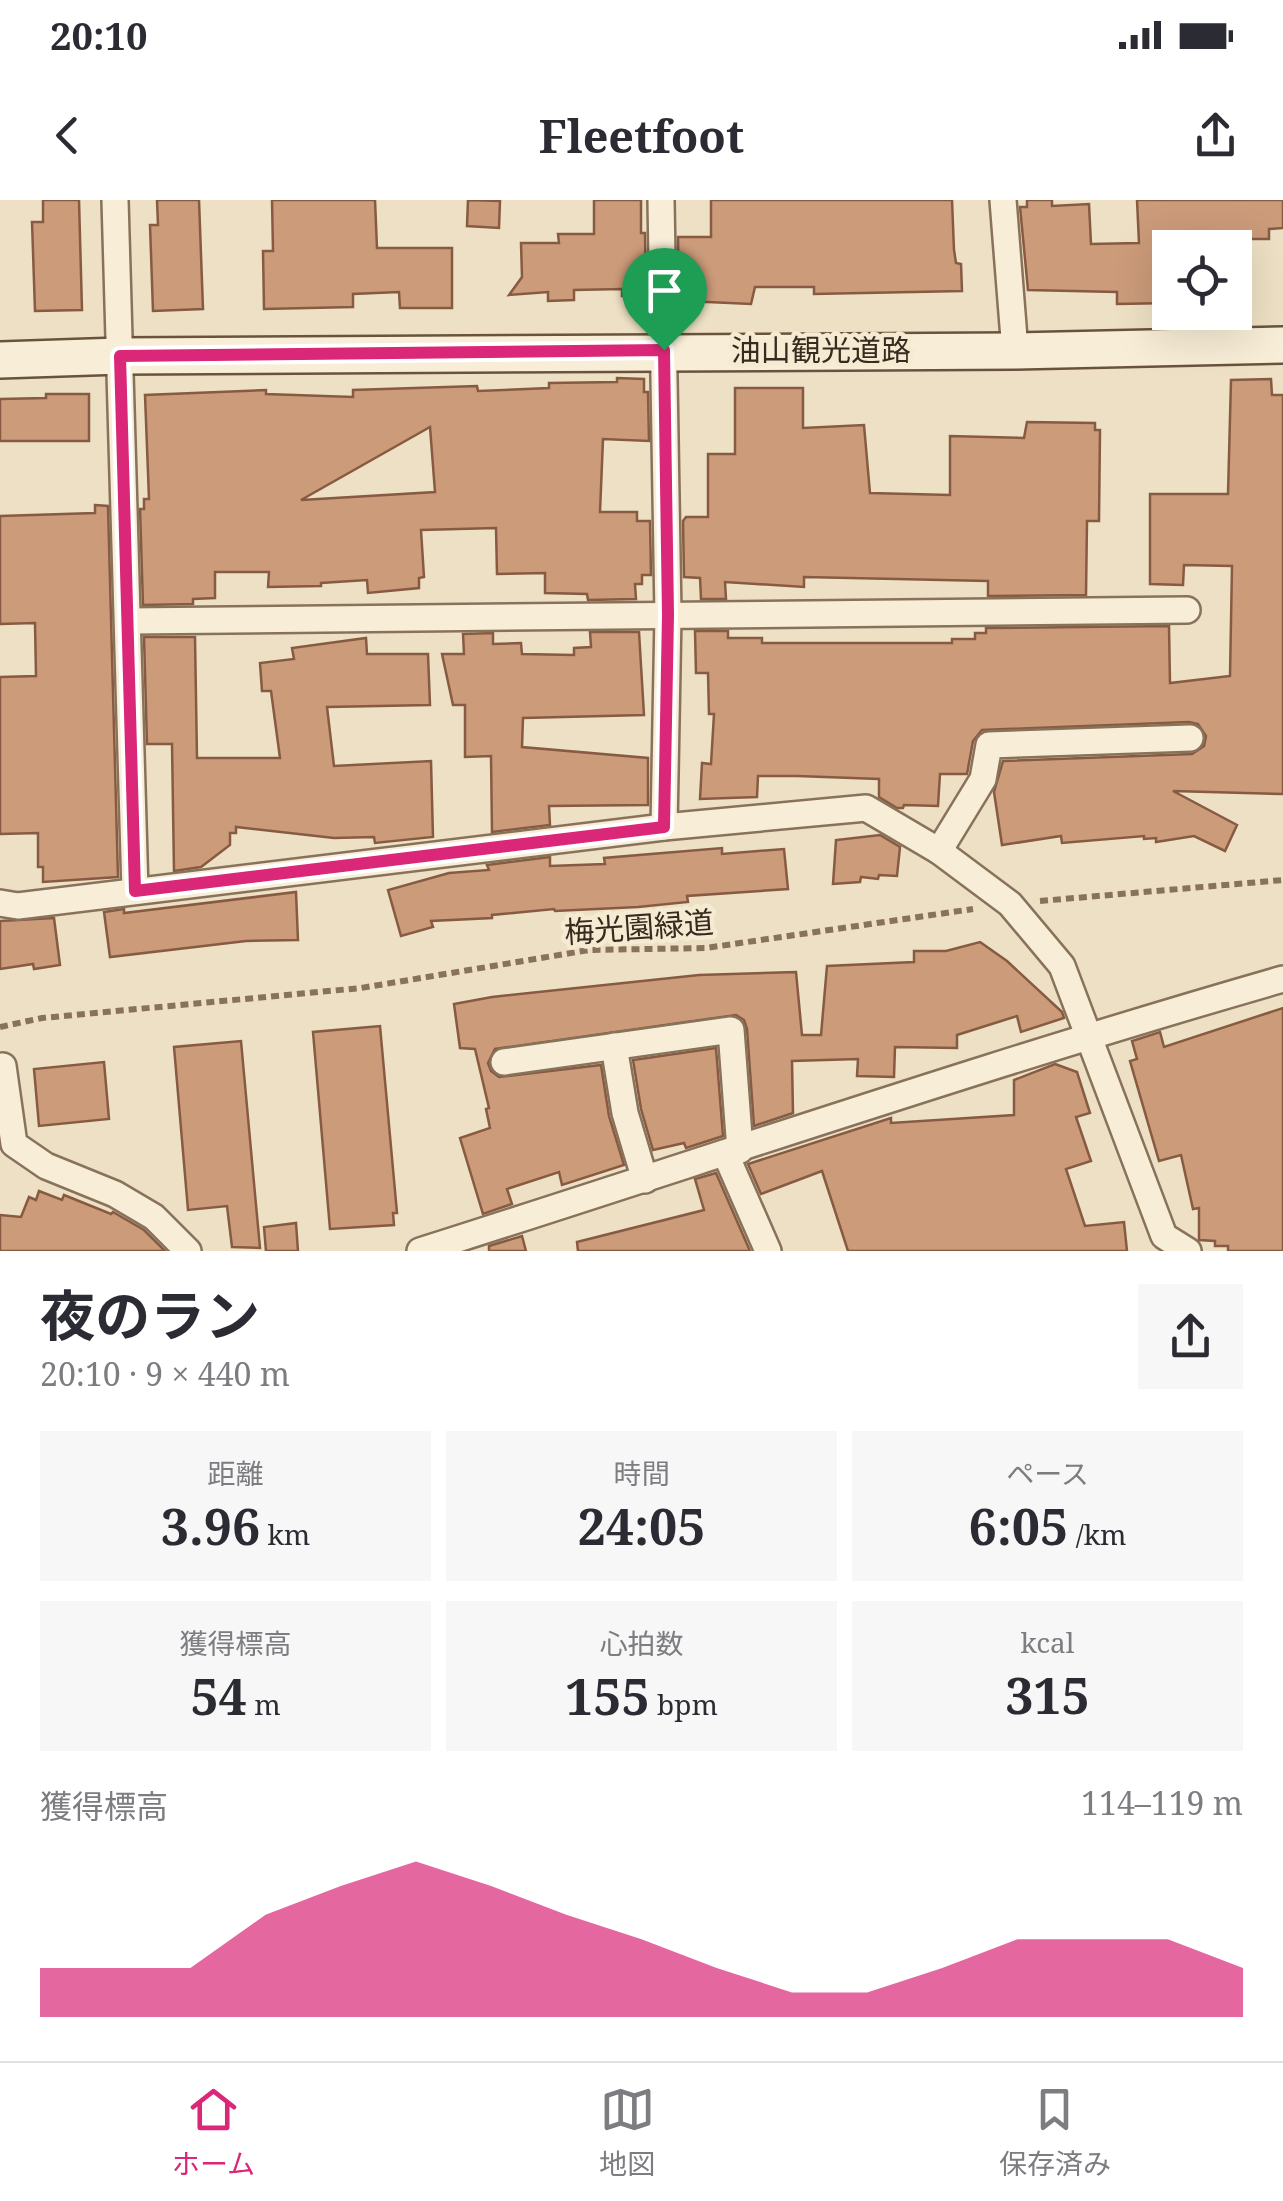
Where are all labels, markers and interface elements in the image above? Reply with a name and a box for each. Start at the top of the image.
text: 20:10 [50,9,147,61]
text: Fleetfoot [539,105,744,166]
icon: back [40,108,95,163]
icon: share [1188,108,1243,163]
map controls [1152,230,1252,330]
button: locate [1152,230,1252,330]
pin [622,248,707,351]
icon: arrive [637,263,692,318]
street label: 油山観光道路 [731,329,911,370]
street label: 梅光園緑道 [563,901,715,952]
text: 夜のラン [40,1277,260,1352]
button: share [1138,1284,1243,1389]
text: 20:10 · 9 × 440 m [40,1352,290,1395]
text: 距離 [207,1454,264,1492]
text: 時間 [613,1454,670,1492]
text: ペース [1006,1454,1089,1492]
text: 3.96 [161,1492,260,1560]
text: 24:05 [577,1492,706,1560]
text: 6:05 [968,1492,1068,1560]
text: km [260,1515,310,1553]
text: /km [1068,1515,1127,1553]
text: kcal [1020,1623,1075,1661]
text: 獲得標高 [179,1624,292,1662]
text: 心拍数 [599,1624,684,1662]
text: 315 [1005,1661,1090,1729]
text: 54 [190,1662,247,1730]
text: 155 [565,1662,650,1730]
text: m [247,1685,281,1723]
text: bpm [650,1685,718,1723]
text: 114–119 m [1081,1781,1243,1824]
text: 獲得標高 [40,1784,168,1827]
tab: ホーム [172,2082,255,2182]
tab: 地図 [599,2082,655,2182]
tab: 保存済み [999,2082,1111,2182]

